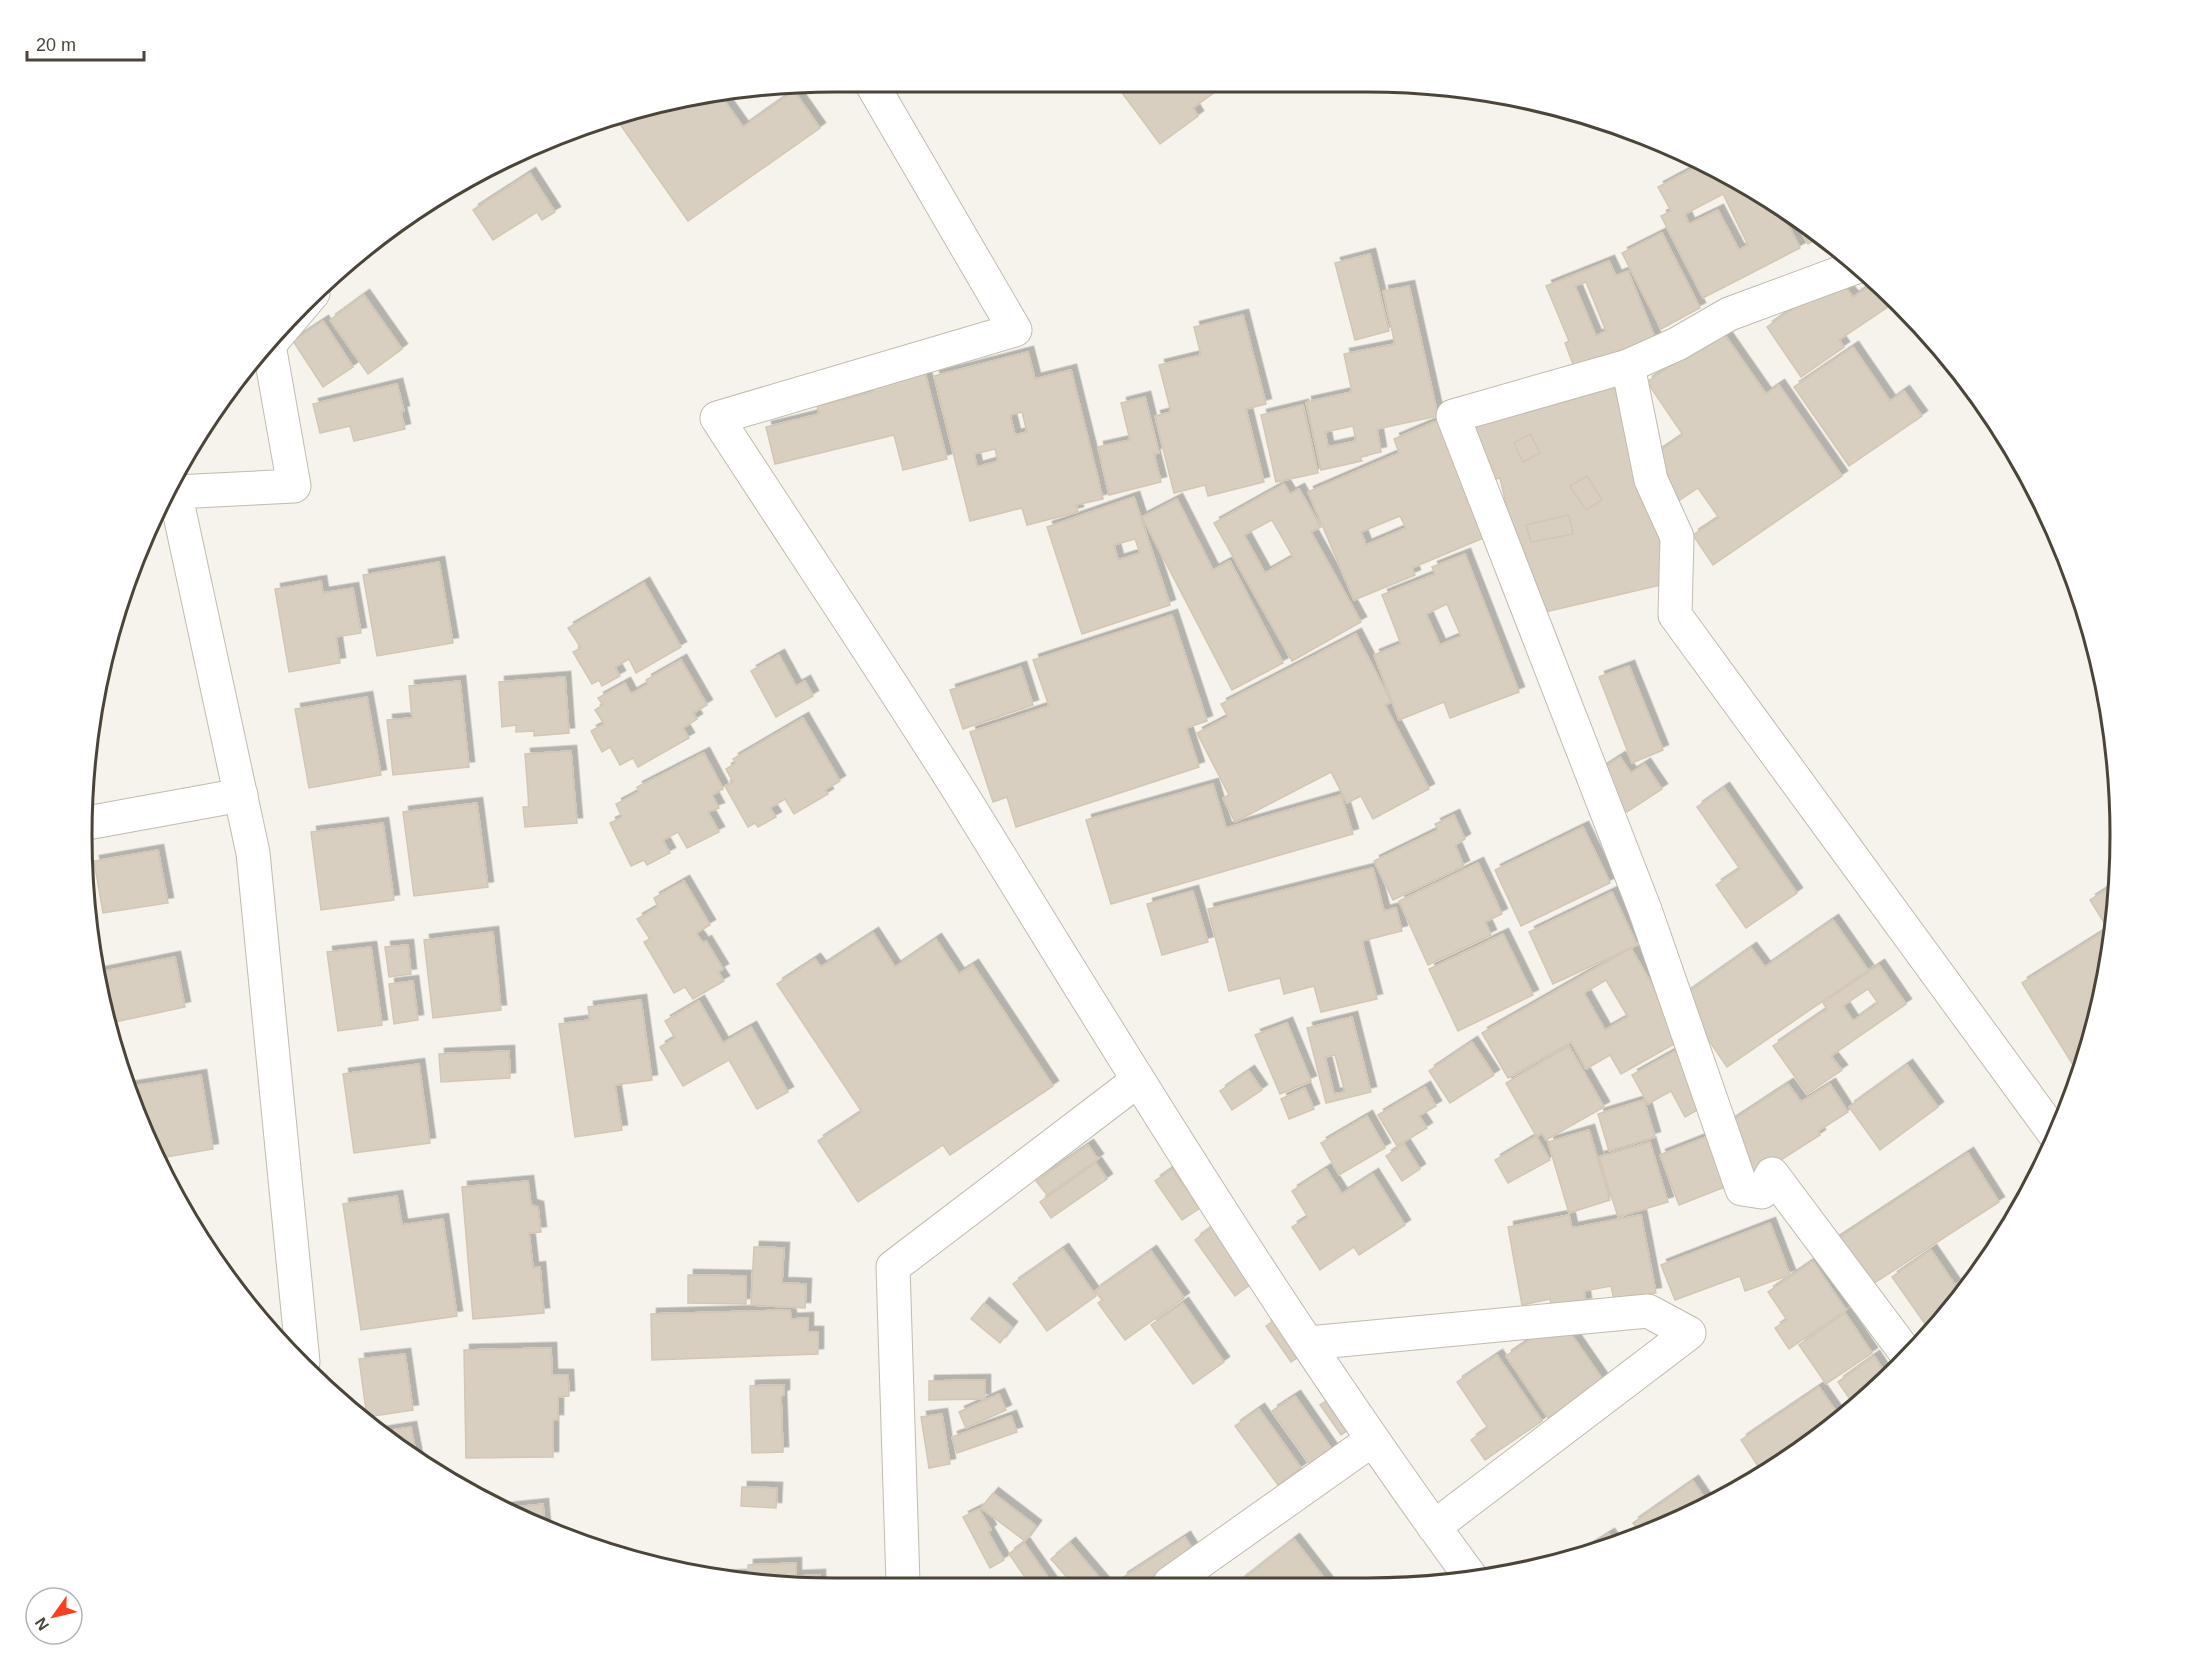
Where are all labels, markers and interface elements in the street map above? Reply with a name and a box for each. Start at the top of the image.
scale bar [27,24,144,62]
text: 20 m [36,35,76,55]
north arrow [24,1586,84,1646]
text: N [32,1615,52,1634]

